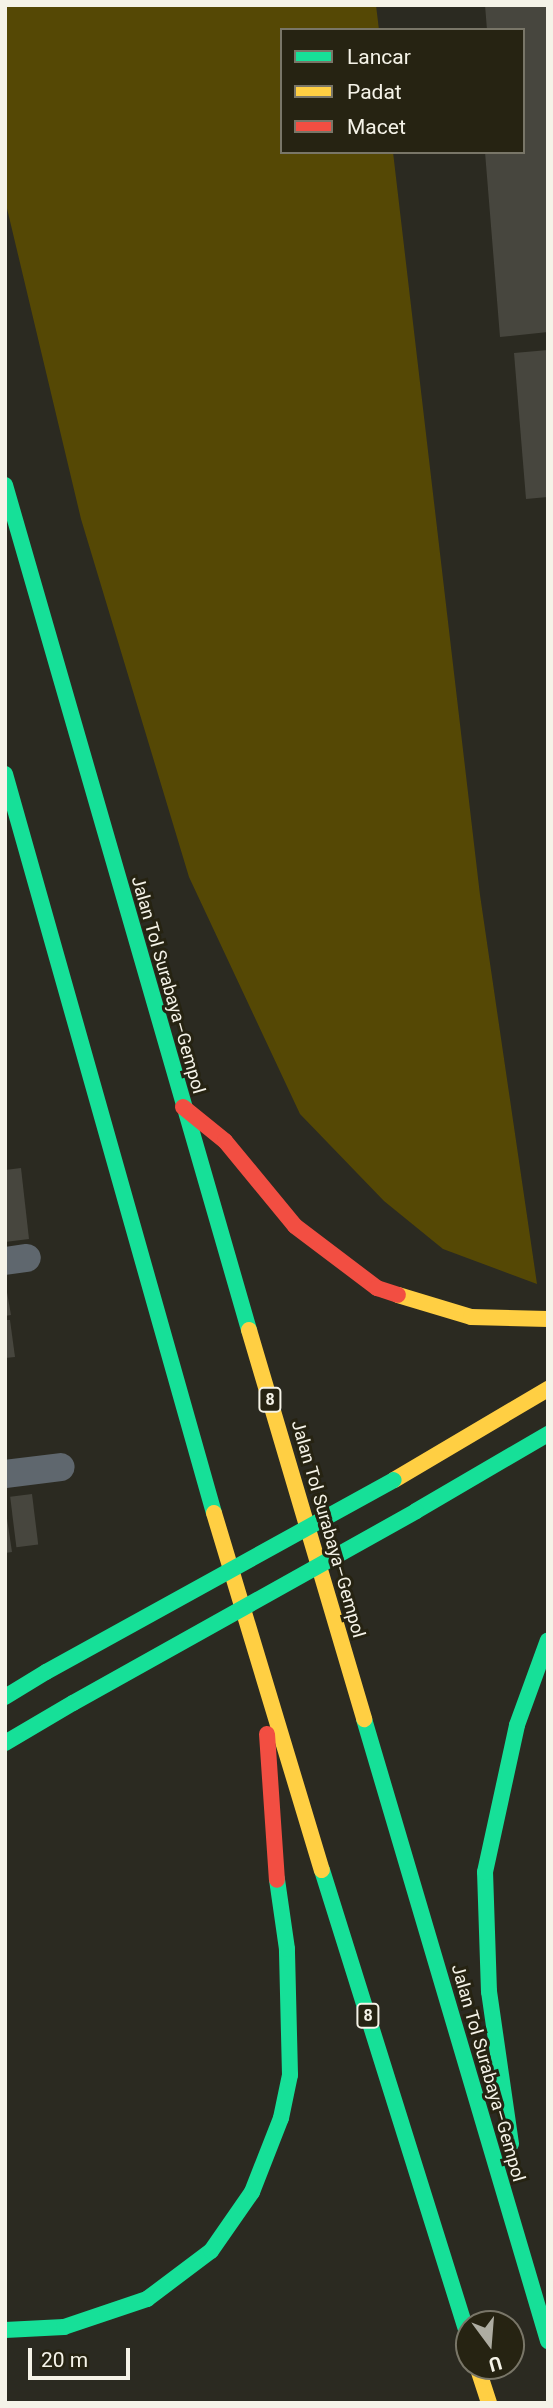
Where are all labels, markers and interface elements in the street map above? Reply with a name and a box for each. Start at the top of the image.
legend [280,28,525,154]
text: Lancar [347,45,411,69]
text: Padat [347,80,402,104]
text: Macet [347,115,406,139]
street label: Jalan Tol Surabaya–Gempol [127,874,209,1096]
road number: 8 [258,1388,282,1412]
street label: Jalan Tol Surabaya–Gempol [287,1418,369,1640]
street label: Jalan Tol Surabaya–Gempol [447,1962,529,2184]
road number: 8 [356,2004,380,2028]
north arrow [455,2310,525,2380]
scale bar [32,2334,133,2378]
text: 20 m [41,2348,88,2372]
text: U [486,2351,505,2377]

